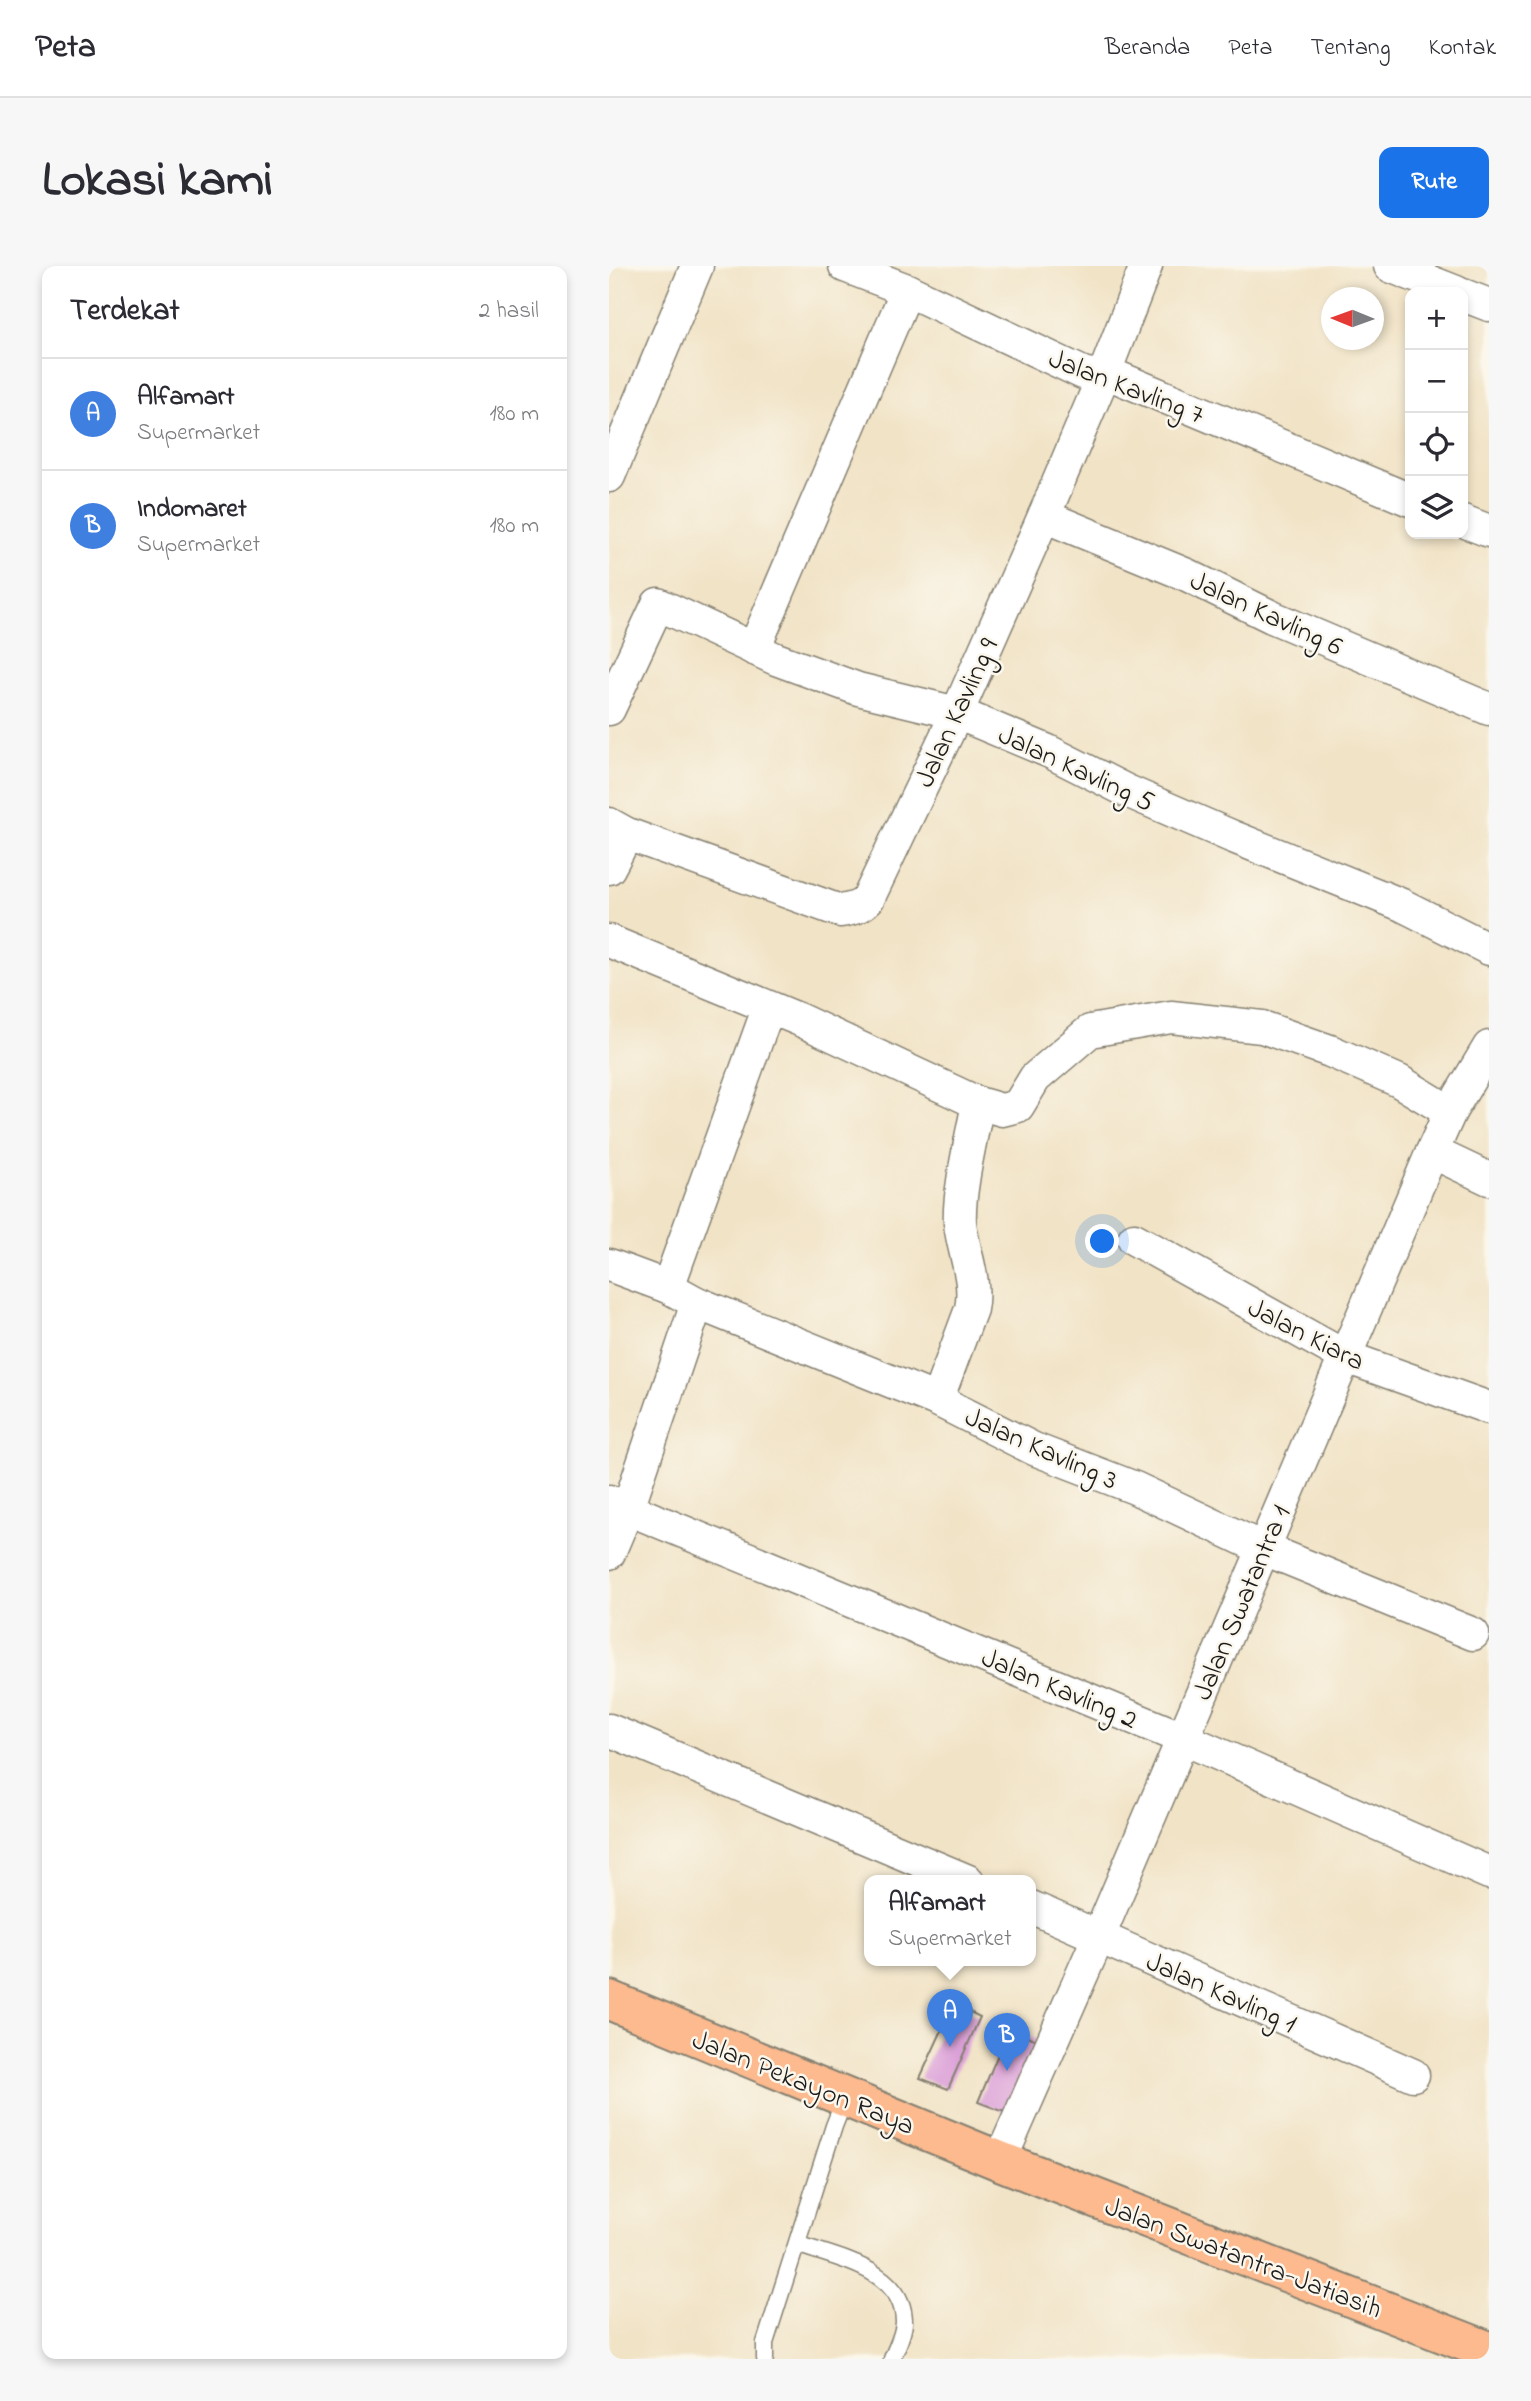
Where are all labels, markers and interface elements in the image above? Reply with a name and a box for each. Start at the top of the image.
text: Peta [35,24,96,72]
text: Beranda [1105,31,1190,66]
text: Peta [1228,31,1273,66]
text: Tentang [1311,31,1391,66]
text: Kontak [1429,31,1496,66]
text: Lokasi kami [42,146,273,218]
button: Rute [1379,147,1489,218]
north arrow [1321,287,1384,350]
map controls [1405,287,1468,539]
button: + [1405,287,1468,350]
text: Terdekat [70,290,180,334]
text: 2 hasil [479,295,539,328]
street label: Jalan Kavling 7 [1042,340,1210,437]
button: − [1405,350,1468,413]
text: Alfamart [137,379,235,417]
text: A [86,398,100,431]
text: 180 m [490,398,539,431]
button: locate [1405,413,1468,476]
text: Supermarket [137,417,260,450]
button: layers [1405,476,1468,539]
text: Indomaret [137,491,247,529]
text: B [85,510,101,543]
text: 180 m [490,510,539,543]
text: Supermarket [137,529,260,562]
street label: Jalan Kavling 6 [1182,562,1349,668]
street label: Jalan Kavling 9 [906,632,1011,795]
street label: Jalan Kavling 5 [991,716,1160,824]
your location [1085,1224,1119,1258]
street label: Jalan Kiara [1240,1289,1371,1383]
street label: Jalan Kavling 3 [957,1398,1124,1502]
street label: Jalan Swatantra 1 [1184,1499,1303,1707]
street label: Jalan Kavling 2 [974,1639,1143,1742]
popup [864,1875,1036,1966]
text: Alfamart [888,1885,986,1923]
text: Supermarket [888,1923,1012,1956]
street label: Jalan Kavling 1 [1139,1943,1303,2046]
pin: A [927,1989,973,2047]
pin: B [984,2013,1030,2071]
street label: Jalan Pekayon Raya [685,2021,920,2148]
street label: Jalan Swatantra-Jatiasih [1098,2187,1387,2331]

